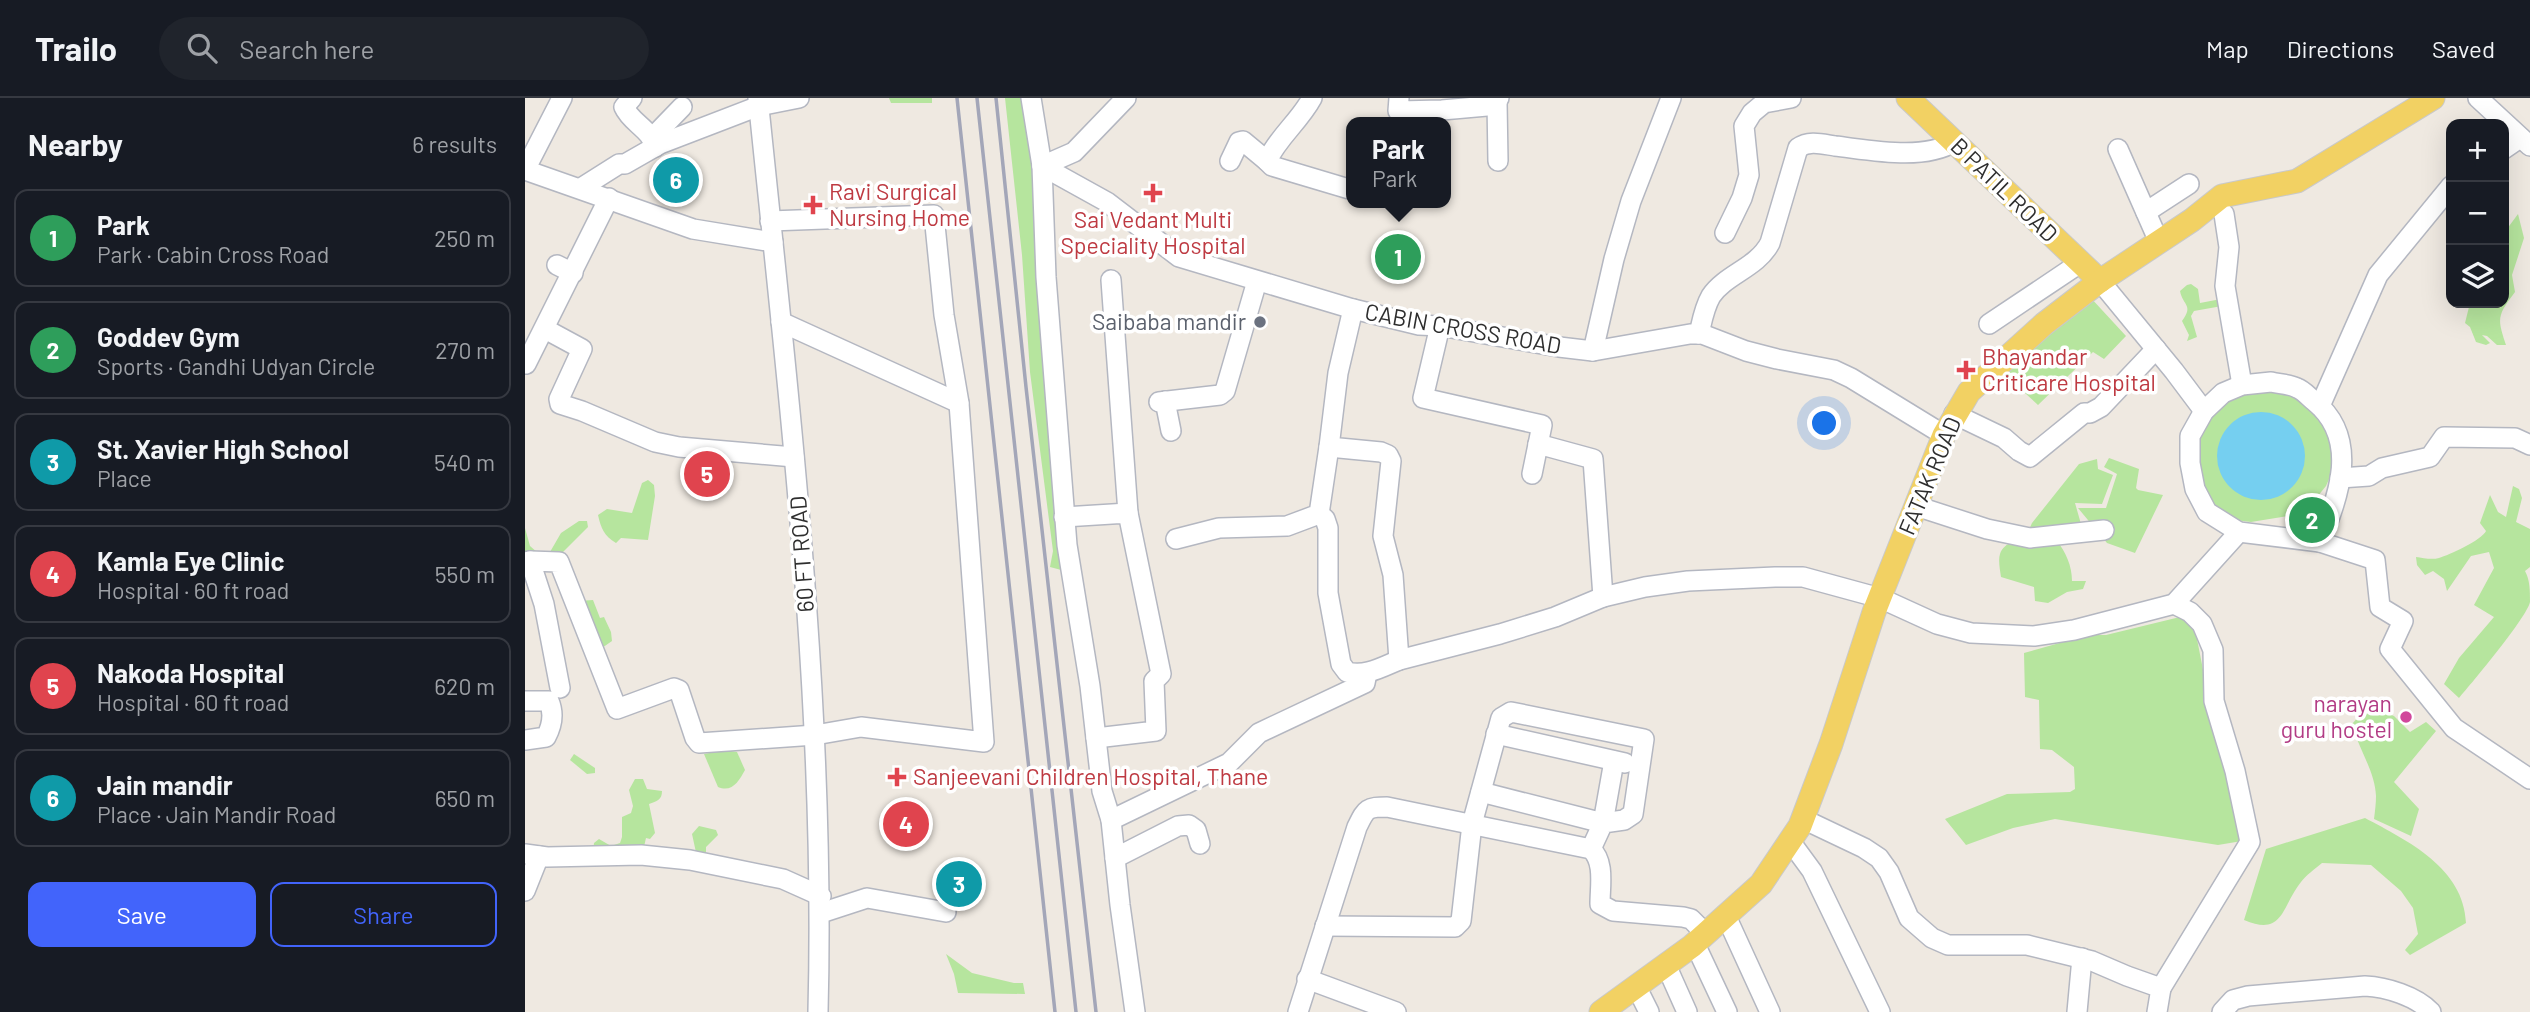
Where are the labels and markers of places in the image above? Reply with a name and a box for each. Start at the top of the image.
pin: 6 [653,154,699,206]
place label: Ravi Surgical Nursing Home [829,177,970,231]
marker: Sai Vedant Multi Speciality Hospital [1143,183,1163,203]
marker: Ravi Surgical Nursing Home [803,195,823,215]
place label: Sai Vedant Multi Speciality Hospital [1060,205,1246,259]
pin: 1 [1375,231,1421,283]
place label: Saibaba mandir [1092,307,1247,335]
marker: Saibaba mandir [1252,314,1268,330]
place label: Bhayandar Criticare Hospital [1982,342,2156,396]
marker: Bhayandar Criticare Hospital [1956,360,1976,380]
pin: 5 [684,448,730,500]
pin: 2 [2289,494,2335,546]
place label: narayan guru hostel [2281,689,2392,743]
marker: narayan guru hostel [2398,709,2414,725]
place label: Sanjeevani Children Hospital, Thane [913,762,1268,790]
marker: Sanjeevani Children Hospital, Thane [887,767,907,787]
pin: 4 [883,798,929,850]
pin: 3 [936,858,982,910]

